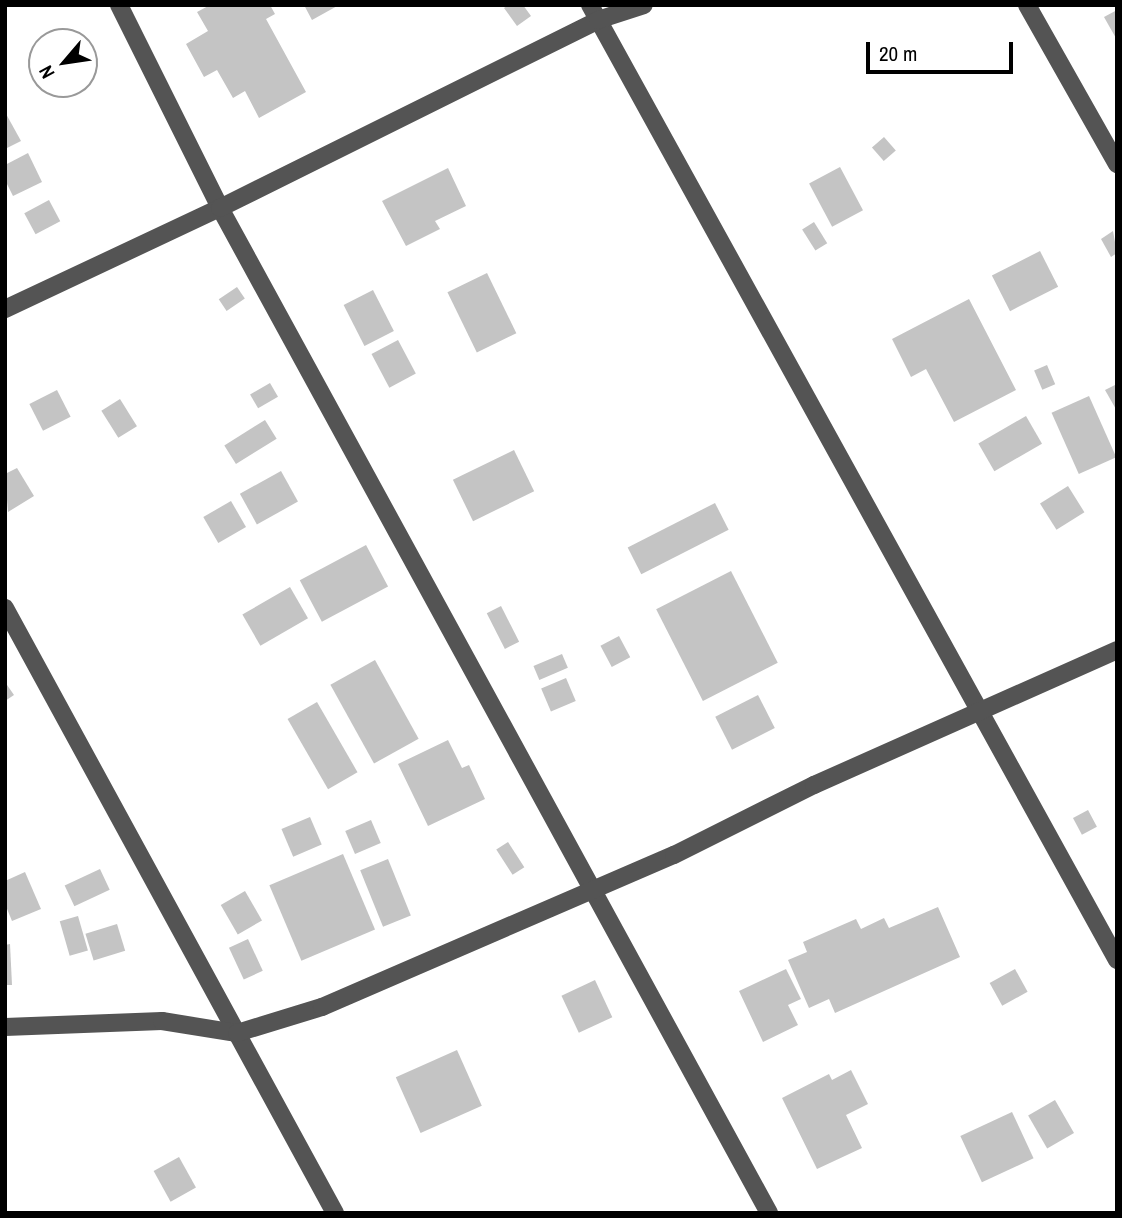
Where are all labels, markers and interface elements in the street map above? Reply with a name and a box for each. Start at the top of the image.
north arrow [28,28,98,98]
scale bar [870,28,1017,72]
text: 20 m [879,39,917,68]
text: N [32,61,60,83]

